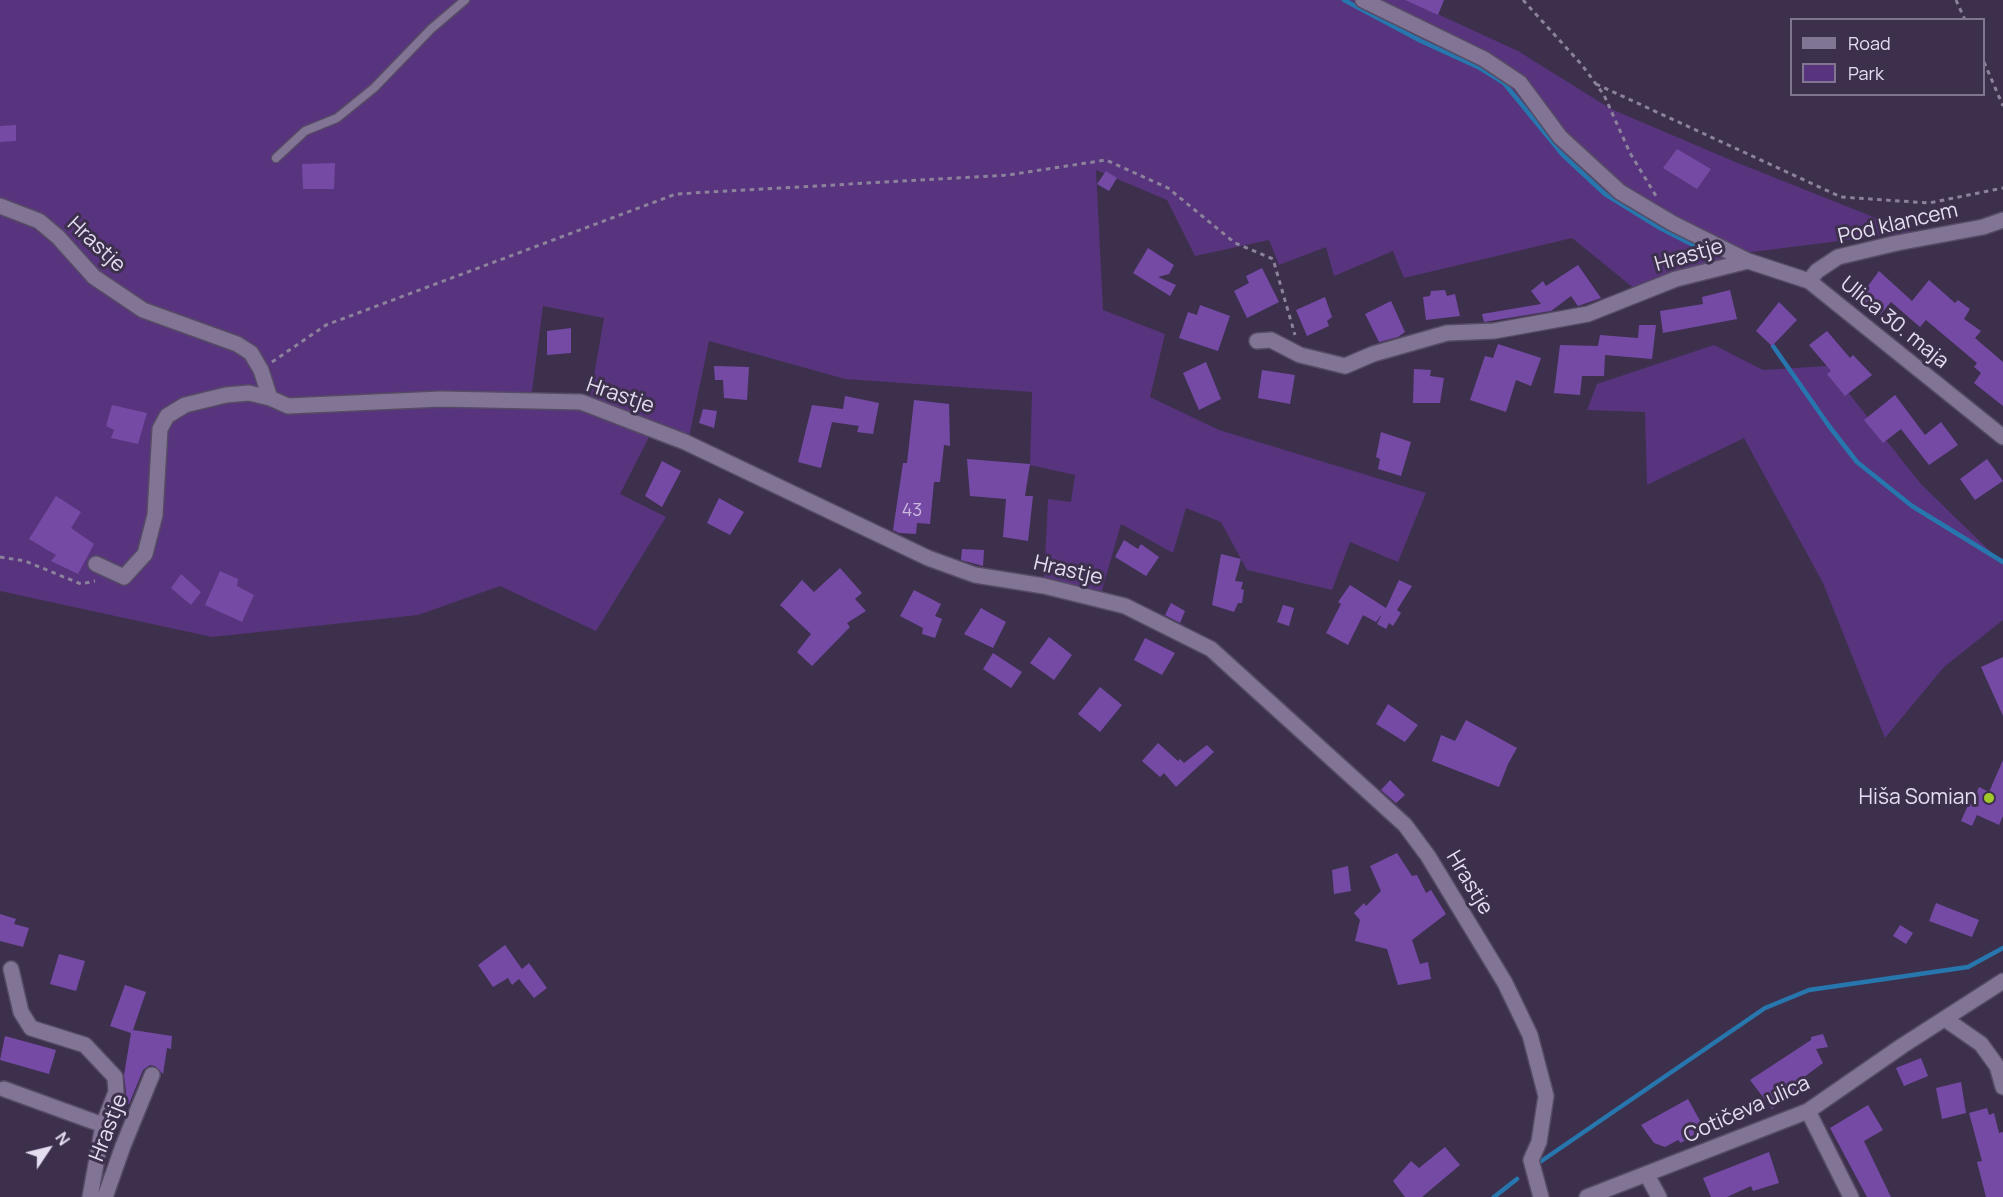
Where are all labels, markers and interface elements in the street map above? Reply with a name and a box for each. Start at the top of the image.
legend [1790,18,1985,96]
text: Road [1848,31,1891,55]
text: Park [1848,61,1884,85]
street label: Pod klancem [1836,198,1960,250]
street label: Hrastje [62,212,130,278]
street label: Hrastje [1652,234,1726,278]
street label: Ulica 30. maja [1835,272,1953,374]
street label: Hrastje [583,373,657,419]
house number: 43 [902,500,922,522]
street label: Hrastje [1031,551,1105,591]
place label: Hiša Somian [1859,785,1977,811]
marker: Hiša Somian [1982,791,1996,805]
street label: Hrastje [1440,846,1498,920]
street label: Cotičeva ulica [1680,1071,1814,1149]
street label: Hrastje [85,1091,133,1165]
north arrow [18,1119,78,1179]
text: N [50,1128,75,1150]

